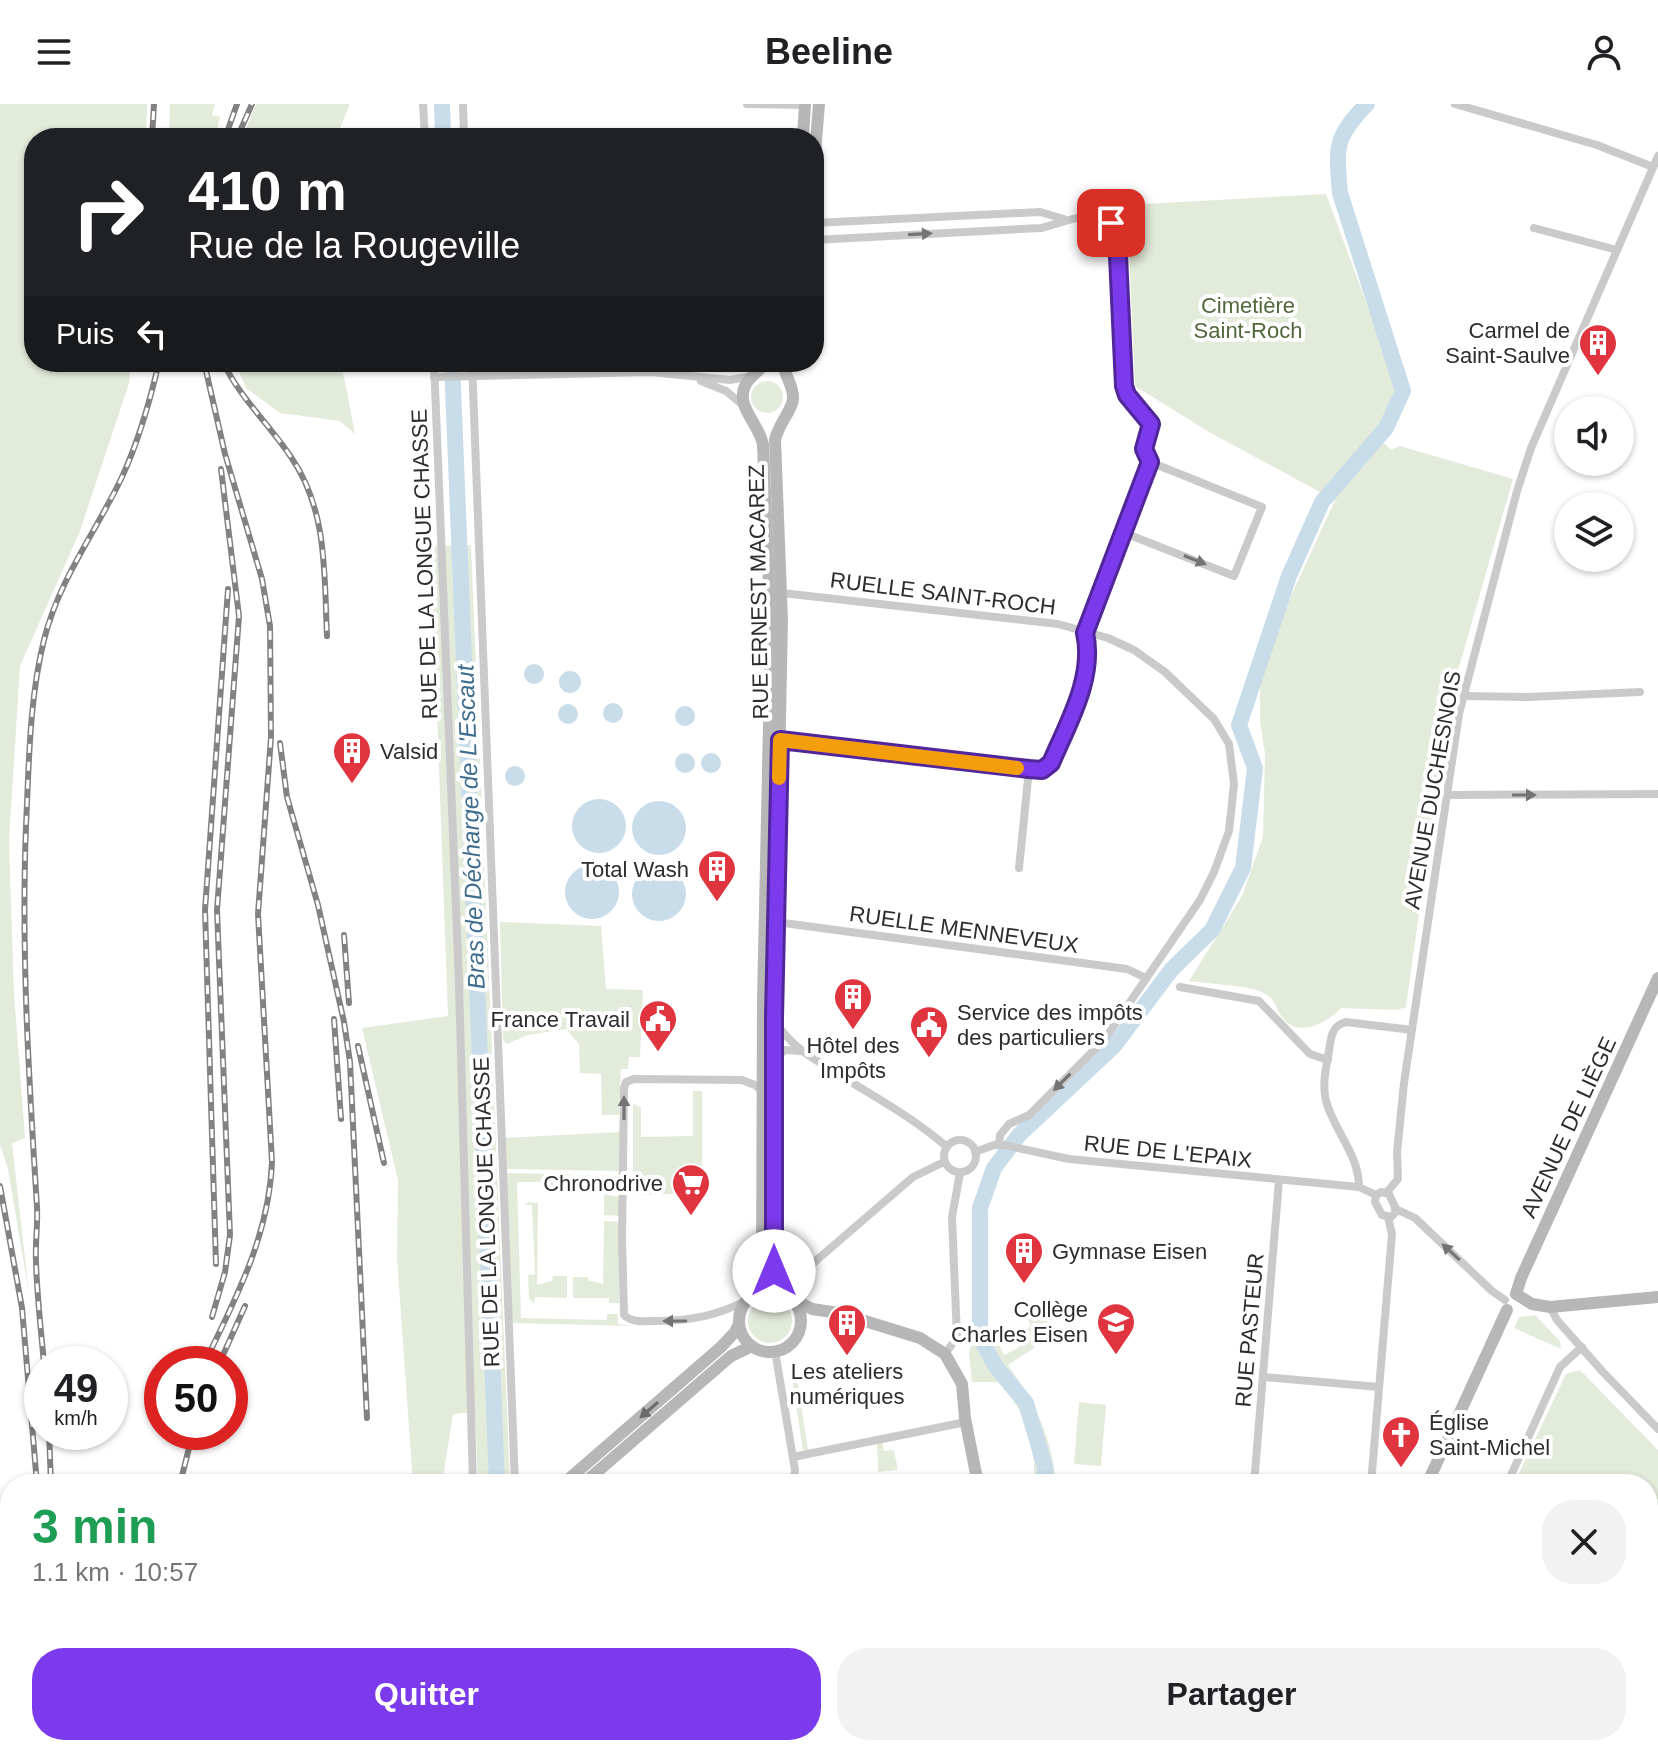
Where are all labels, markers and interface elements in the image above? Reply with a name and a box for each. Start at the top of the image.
icon: menu [32,30,76,74]
icon: person [1582,30,1626,74]
text: Beeline [765,31,893,72]
text: 410 m [188,159,347,222]
icon: right [56,160,160,264]
pin [1077,189,1145,257]
icon: arrive [1089,201,1133,245]
text: Rue de la Rougeville [188,225,520,266]
one-way arrow [908,228,933,241]
park label: Cimetière Saint-Roch [1194,293,1302,343]
icon: left [130,312,174,356]
text: Puis [56,317,114,350]
place label: Carmel de Saint-Saulve [1445,318,1570,368]
building icon: Carmel de Saint-Saulve [1577,322,1619,377]
map controls [1554,396,1634,572]
button: sound [1554,396,1634,476]
street label: RUE DE LA LONGUE CHASSE [407,408,442,720]
street label: RUE ERNEST MACAREZ [744,464,773,720]
button: layers [1554,492,1634,572]
one-way arrow [1183,554,1207,567]
street label: RUELLE SAINT-ROCH [829,567,1057,620]
water label: Bras de Décharge de L'Escaut [451,663,490,990]
street label: AVENUE DUCHESNOIS [1399,669,1466,911]
building icon: Valsid [331,730,373,785]
place label: Valsid [380,739,438,764]
one-way arrow [1512,789,1537,801]
building icon: Total Wash [696,848,738,903]
place label: Total Wash [581,857,689,882]
street label: RUELLE MENNEVEUX [848,901,1080,958]
building icon: Hôtel des Impôts [832,976,874,1031]
public building icon: France Travail [637,998,679,1053]
place label: Service des impôts des particuliers [957,1000,1143,1050]
public building icon: Service des impôts des particuliers [908,1004,950,1059]
place label: France Travail [491,1007,630,1032]
place label: Hôtel des Impôts [807,1033,899,1083]
street label: AVENUE DE LIÈGE [1516,1033,1621,1222]
street label: RUE DE LA LONGUE CHASSE [469,1056,504,1368]
one-way arrow [1053,1072,1072,1091]
one-way arrow [617,1095,630,1120]
street label: RUE DE L'EPAIX [1083,1130,1254,1173]
supermarket icon: Chronodrive [670,1162,712,1217]
place label: Chronodrive [543,1171,663,1196]
position arrow [732,1229,816,1313]
building icon: Gymnase Eisen [1003,1230,1045,1285]
place label: Gymnase Eisen [1052,1239,1207,1264]
one-way arrow [1442,1244,1461,1262]
street label: RUE PASTEUR [1230,1252,1269,1408]
place label: Collège Charles Eisen [951,1297,1088,1347]
school or university icon: Collège Charles Eisen [1095,1301,1137,1356]
building icon: Les ateliers numériques [826,1302,868,1357]
one-way arrow [662,1315,687,1327]
speed limit sign: 50 [144,1346,248,1450]
place label: Les ateliers numériques [790,1359,904,1409]
text: 49 [54,1366,98,1410]
one-way arrow [639,1401,659,1418]
text: km/h [54,1407,98,1429]
place label: Église Saint-Michel [1429,1410,1550,1460]
church icon: Église Saint-Michel [1380,1414,1422,1469]
text: 3 min [32,1500,157,1553]
button: close [1542,1500,1626,1584]
text: 1.1 km · 10:57 [32,1557,198,1587]
button: Quitter [32,1648,821,1740]
button: Partager [837,1648,1626,1740]

